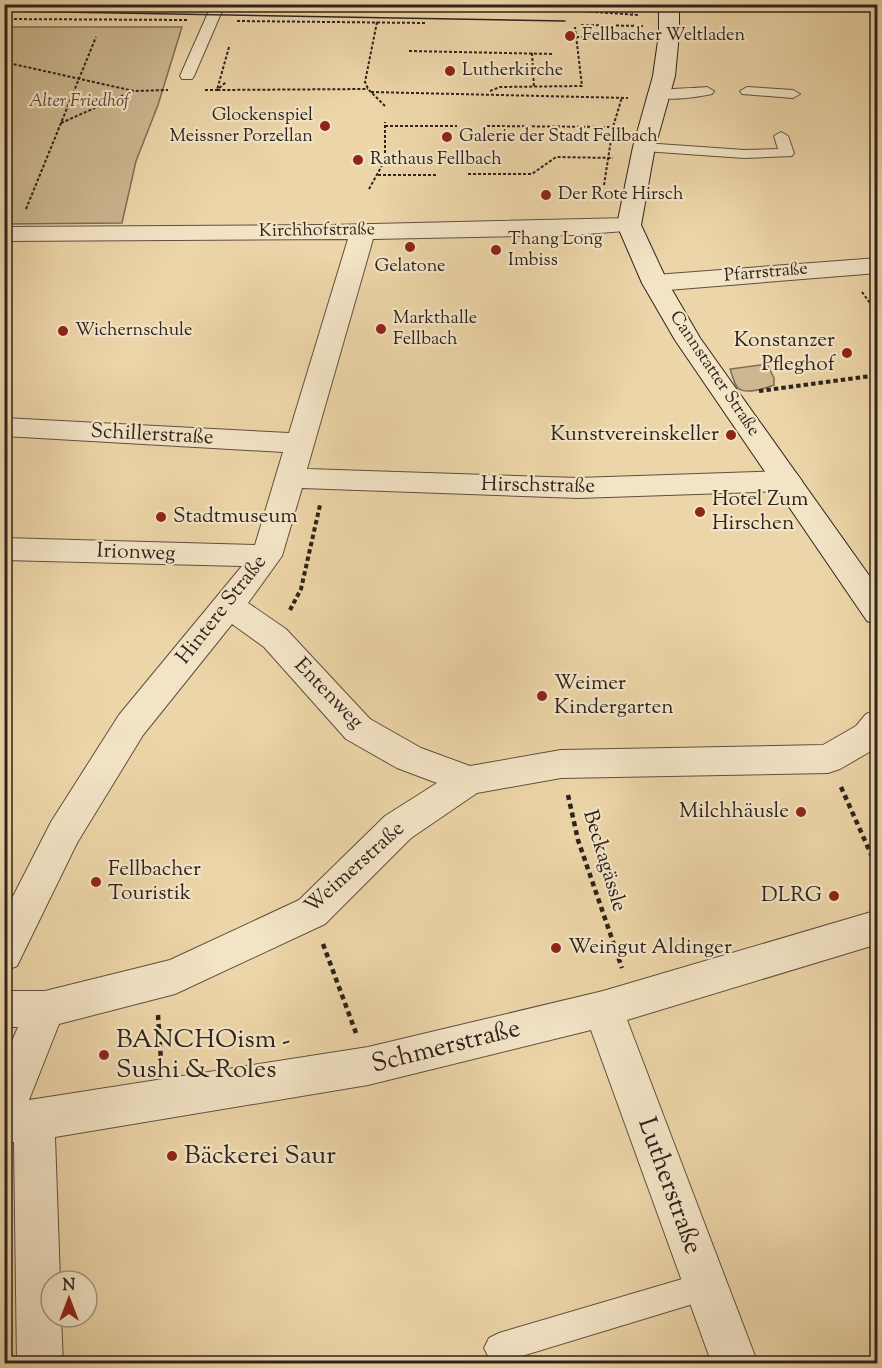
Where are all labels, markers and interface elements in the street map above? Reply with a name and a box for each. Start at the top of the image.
place label: Fellbacher Weltladen [582,23,745,49]
marker: Fellbacher Weltladen [563,29,577,43]
place label: Lutherkirche [462,58,563,84]
marker: Lutherkirche [443,64,457,78]
park label: Alter Friedhof [29,89,131,115]
place label: Glockenspiel Meissner Porzellan [170,103,313,150]
marker: Glockenspiel Meissner Porzellan [318,119,332,133]
place label: Galerie der Stadt Fellbach [459,124,658,150]
marker: Galerie der Stadt Fellbach [440,130,454,144]
place label: Rathaus Fellbach [370,147,502,173]
marker: Rathaus Fellbach [351,153,365,167]
place label: Der Rote Hirsch [558,182,684,208]
marker: Der Rote Hirsch [539,188,553,202]
street label: Kirchhofstraße [259,217,375,245]
place label: Thang Long Imbiss [508,227,603,274]
marker: Gelatone [403,240,417,254]
marker: Thang Long Imbiss [489,243,503,257]
place label: Gelatone [374,254,446,280]
street label: Pfarrstraße [723,256,809,290]
place label: Markthalle Fellbach [393,306,477,353]
street label: Cannstatter Straße [662,306,766,442]
place label: Wichernschule [75,318,192,344]
marker: Markthalle Fellbach [374,322,388,336]
marker: Wichernschule [56,324,70,338]
place label: Konstanzer Pfleghof [734,326,837,380]
marker: Konstanzer Pfleghof [840,346,854,360]
street label: Schillerstraße [90,417,214,453]
place label: Kunstvereinskeller [550,420,719,450]
marker: Kunstvereinskeller [724,428,738,442]
street label: Hirschstraße [481,470,595,502]
place label: Hotel Zum Hirschen [712,485,808,539]
place label: Stadtmuseum [173,502,298,532]
marker: Hotel Zum Hirschen [693,505,707,519]
marker: Stadtmuseum [154,510,168,524]
street label: Irionweg [96,537,176,569]
street label: Hintere Straße [170,549,274,671]
street label: Entenweg [286,652,370,736]
place label: Weimer Kindergarten [554,669,674,723]
marker: Weimer Kindergarten [535,689,549,703]
place label: Milchhäusle [679,797,789,827]
marker: Milchhäusle [794,805,808,819]
street label: Beckagässle [574,806,634,916]
street label: Weimerstraße [298,815,412,921]
place label: Fellbacher Touristik [108,855,201,909]
marker: Fellbacher Touristik [89,875,103,889]
place label: DLRG [761,881,822,911]
marker: DLRG [827,889,841,903]
place label: Weingut Aldinger [568,933,732,963]
marker: Weingut Aldinger [549,941,563,955]
street label: Schmerstraße [368,1011,524,1083]
place label: BANCHOism - Sushi & Roles [116,1022,291,1089]
marker: BANCHOism - Sushi & Roles [97,1048,111,1062]
street label: Lutherstraße [627,1112,711,1260]
place label: Bäckerei Saur [184,1138,336,1175]
marker: Bäckerei Saur [165,1149,179,1163]
north arrow [39,1269,99,1329]
text: N [63,1275,76,1298]

